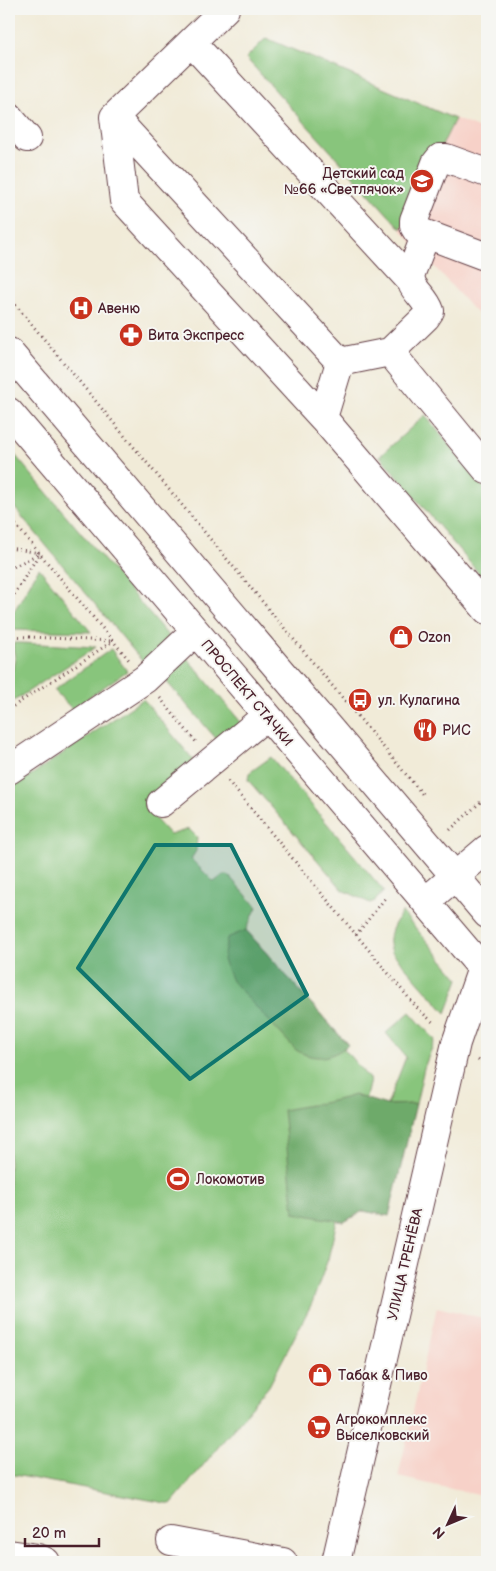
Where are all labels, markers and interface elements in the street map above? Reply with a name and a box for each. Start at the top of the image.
place label: Детский сад №66 «Светлячок» [284,165,404,198]
school or university icon: Детский сад №66 «Светлячок» [409,168,435,194]
hospital icon: Авеню [68,295,94,321]
place label: Авеню [97,300,141,317]
pharmacy icon: Вита Экспресс [118,322,144,348]
place label: Вита Экспресс [148,327,244,344]
shop icon: Ozon [388,624,414,650]
place label: Ozon [418,629,451,646]
street label: ПРОСПЕКТ СТАЧКИ [197,636,297,750]
bus stop icon: ул. Кулагина [347,687,373,713]
place label: ул. Кулагина [378,692,461,709]
restaurant icon: РИС [412,717,438,743]
place label: РИС [442,722,471,739]
sports icon: Локомотив [165,1166,191,1192]
place label: Локомотив [195,1171,265,1188]
street label: УЛИЦА ТРЕНЁВА [383,1205,426,1322]
shop icon: Табак & Пиво [307,1362,333,1388]
place label: Табак & Пиво [338,1367,428,1384]
place label: Агрокомплекс Выселковский [335,1411,430,1444]
supermarket icon: Агрокомплекс Выселковский [306,1414,332,1440]
north arrow [424,1498,474,1548]
scale bar [25,1516,99,1548]
text: N [429,1523,449,1542]
text: 20 m [32,1524,66,1543]

